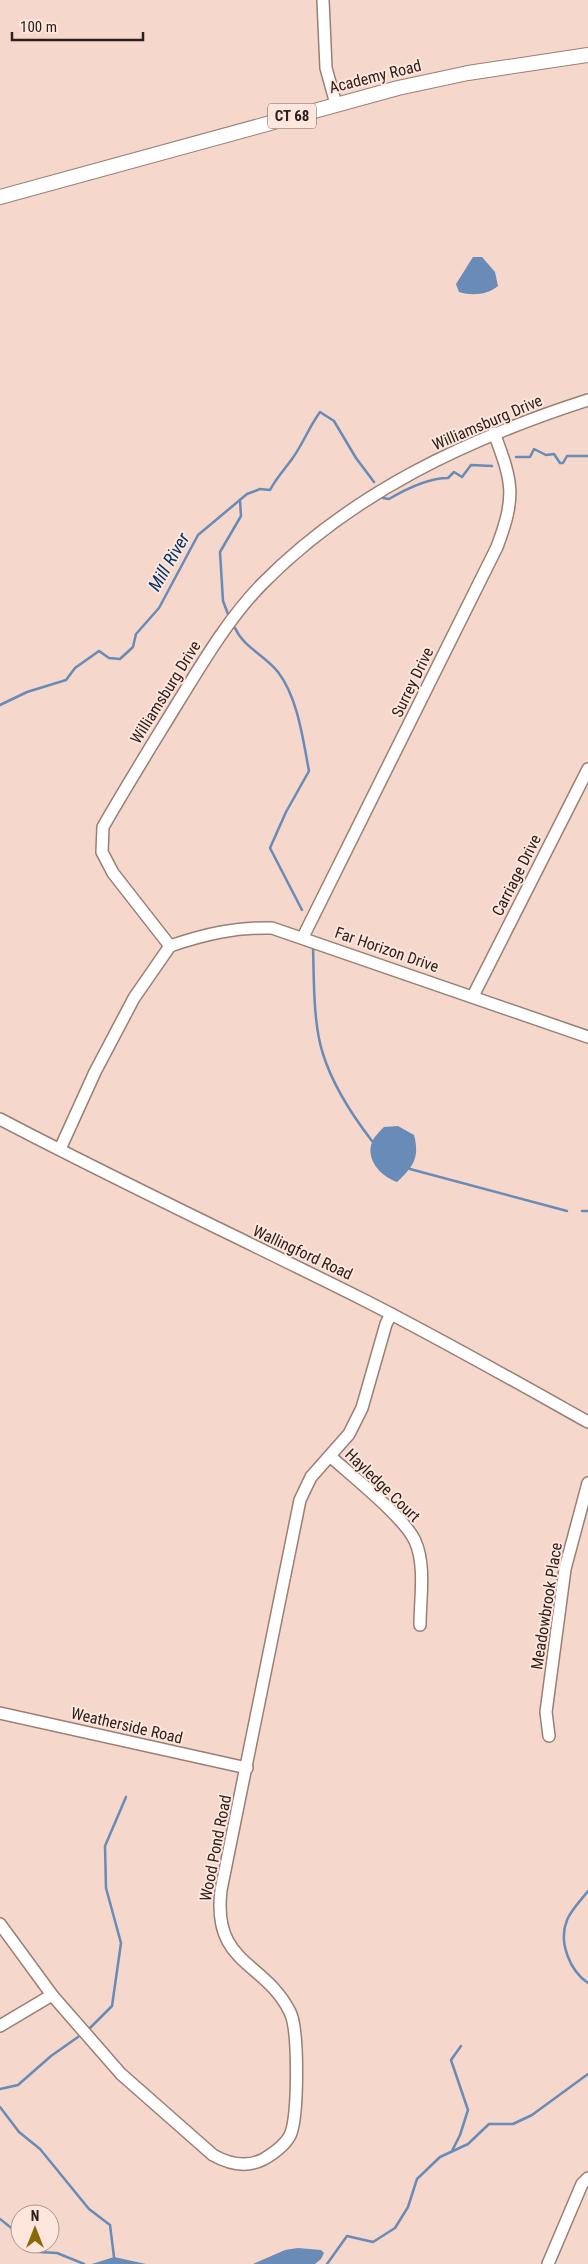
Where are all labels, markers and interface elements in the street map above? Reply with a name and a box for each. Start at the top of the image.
scale bar [12,10,144,42]
text: 100 m [20,18,57,36]
street label: Academy Road [327,56,423,97]
road number: CT 68 [268,104,316,128]
street label: Williamsburg Drive [429,391,545,454]
water label: Mill River [144,528,194,594]
street label: Williamsburg Drive [126,637,205,747]
street label: Surrey Drive [387,644,437,720]
street label: Carriage Drive [488,831,545,919]
street label: Far Horizon Drive [332,923,441,976]
street label: Wallingford Road [250,1221,356,1284]
street label: Hayledge Court [341,1445,424,1526]
street label: Meadowbrook Place [527,1541,566,1671]
street label: Weatherside Road [69,1703,185,1748]
street label: Wood Pond Road [196,1793,235,1903]
north arrow [10,2204,60,2254]
text: N [31,2208,39,2224]

